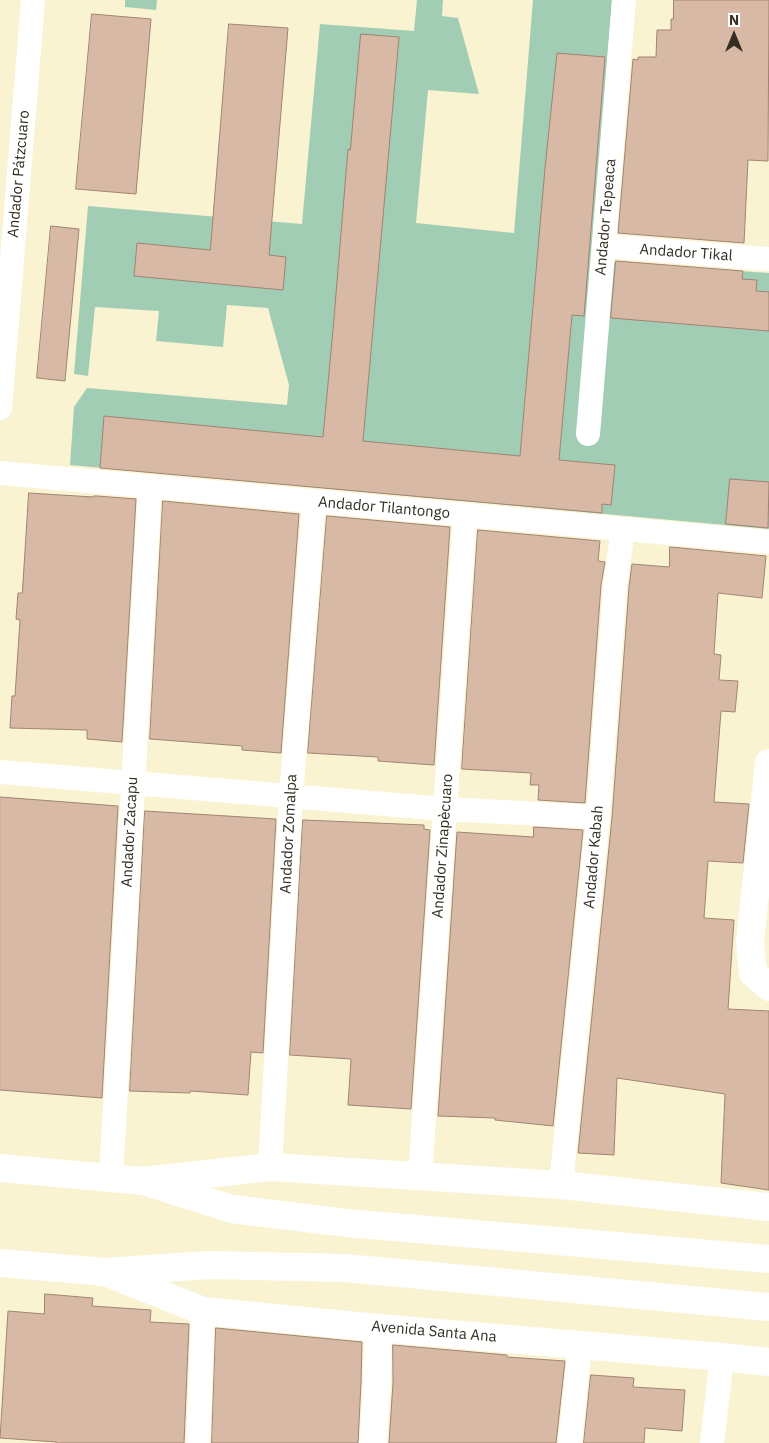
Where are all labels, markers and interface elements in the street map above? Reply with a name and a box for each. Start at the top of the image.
north arrow [709,10,759,60]
text: N [729,11,739,29]
street label: Andador Pátzcuaro [4,109,34,239]
street label: Andador Tepeaca [592,158,620,276]
street label: Andador Tikal [639,241,733,265]
street label: Andador Tilantongo [317,493,451,523]
street label: Andador Zinapècuaro [429,773,457,919]
street label: Andador Zomalpa [277,774,301,894]
street label: Andador Zacapu [118,776,142,888]
street label: Andador Kabah [581,805,607,909]
street label: Avenida Santa Ana [371,1318,497,1346]

